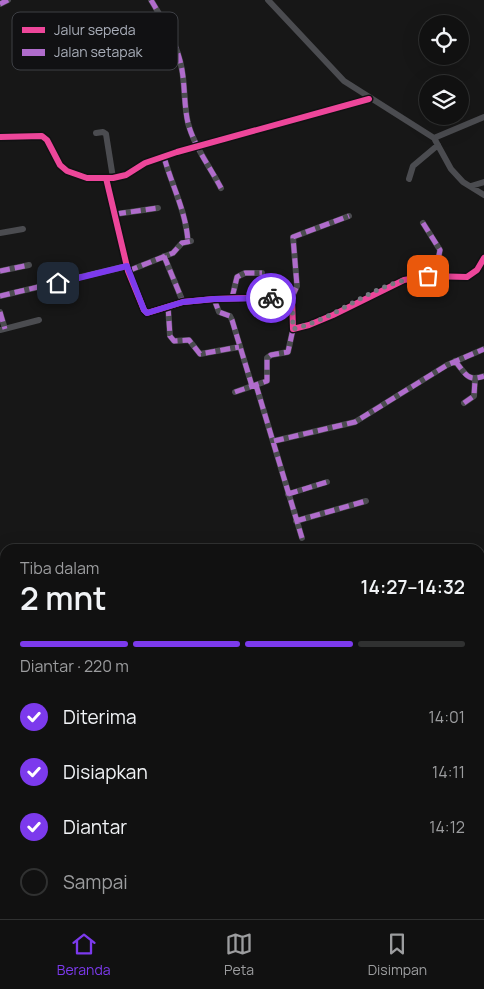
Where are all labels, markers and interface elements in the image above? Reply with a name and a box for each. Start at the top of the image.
legend [12,12,178,70]
map controls [419,15,469,125]
button: locate [419,15,469,65]
text: Jalur sepeda [54,20,136,39]
text: Jalan setapak [54,42,143,61]
button: layers [419,75,469,125]
pin [407,255,449,297]
pin [37,262,79,304]
icon: bag [414,262,442,290]
icon: home [44,269,72,297]
courier [246,273,296,323]
icon: bike [257,284,285,312]
text: Tiba dalam [20,557,99,579]
text: 14:27–14:32 [361,574,465,600]
text: 2 mnt [20,576,107,620]
text: Diantar · 220 m [20,655,129,677]
icon: check [20,703,48,731]
text: Diterima [63,704,136,730]
text: 14:01 [429,706,465,728]
icon: check [20,758,48,786]
text: Disiapkan [63,759,148,785]
text: 14:11 [432,761,465,783]
icon: check [20,813,48,841]
text: Diantar [63,814,127,840]
text: 14:12 [429,816,465,838]
text: Sampai [63,869,128,895]
tab: Beranda [57,930,110,979]
tab: Peta [224,930,254,979]
tab: Disimpan [368,930,427,979]

